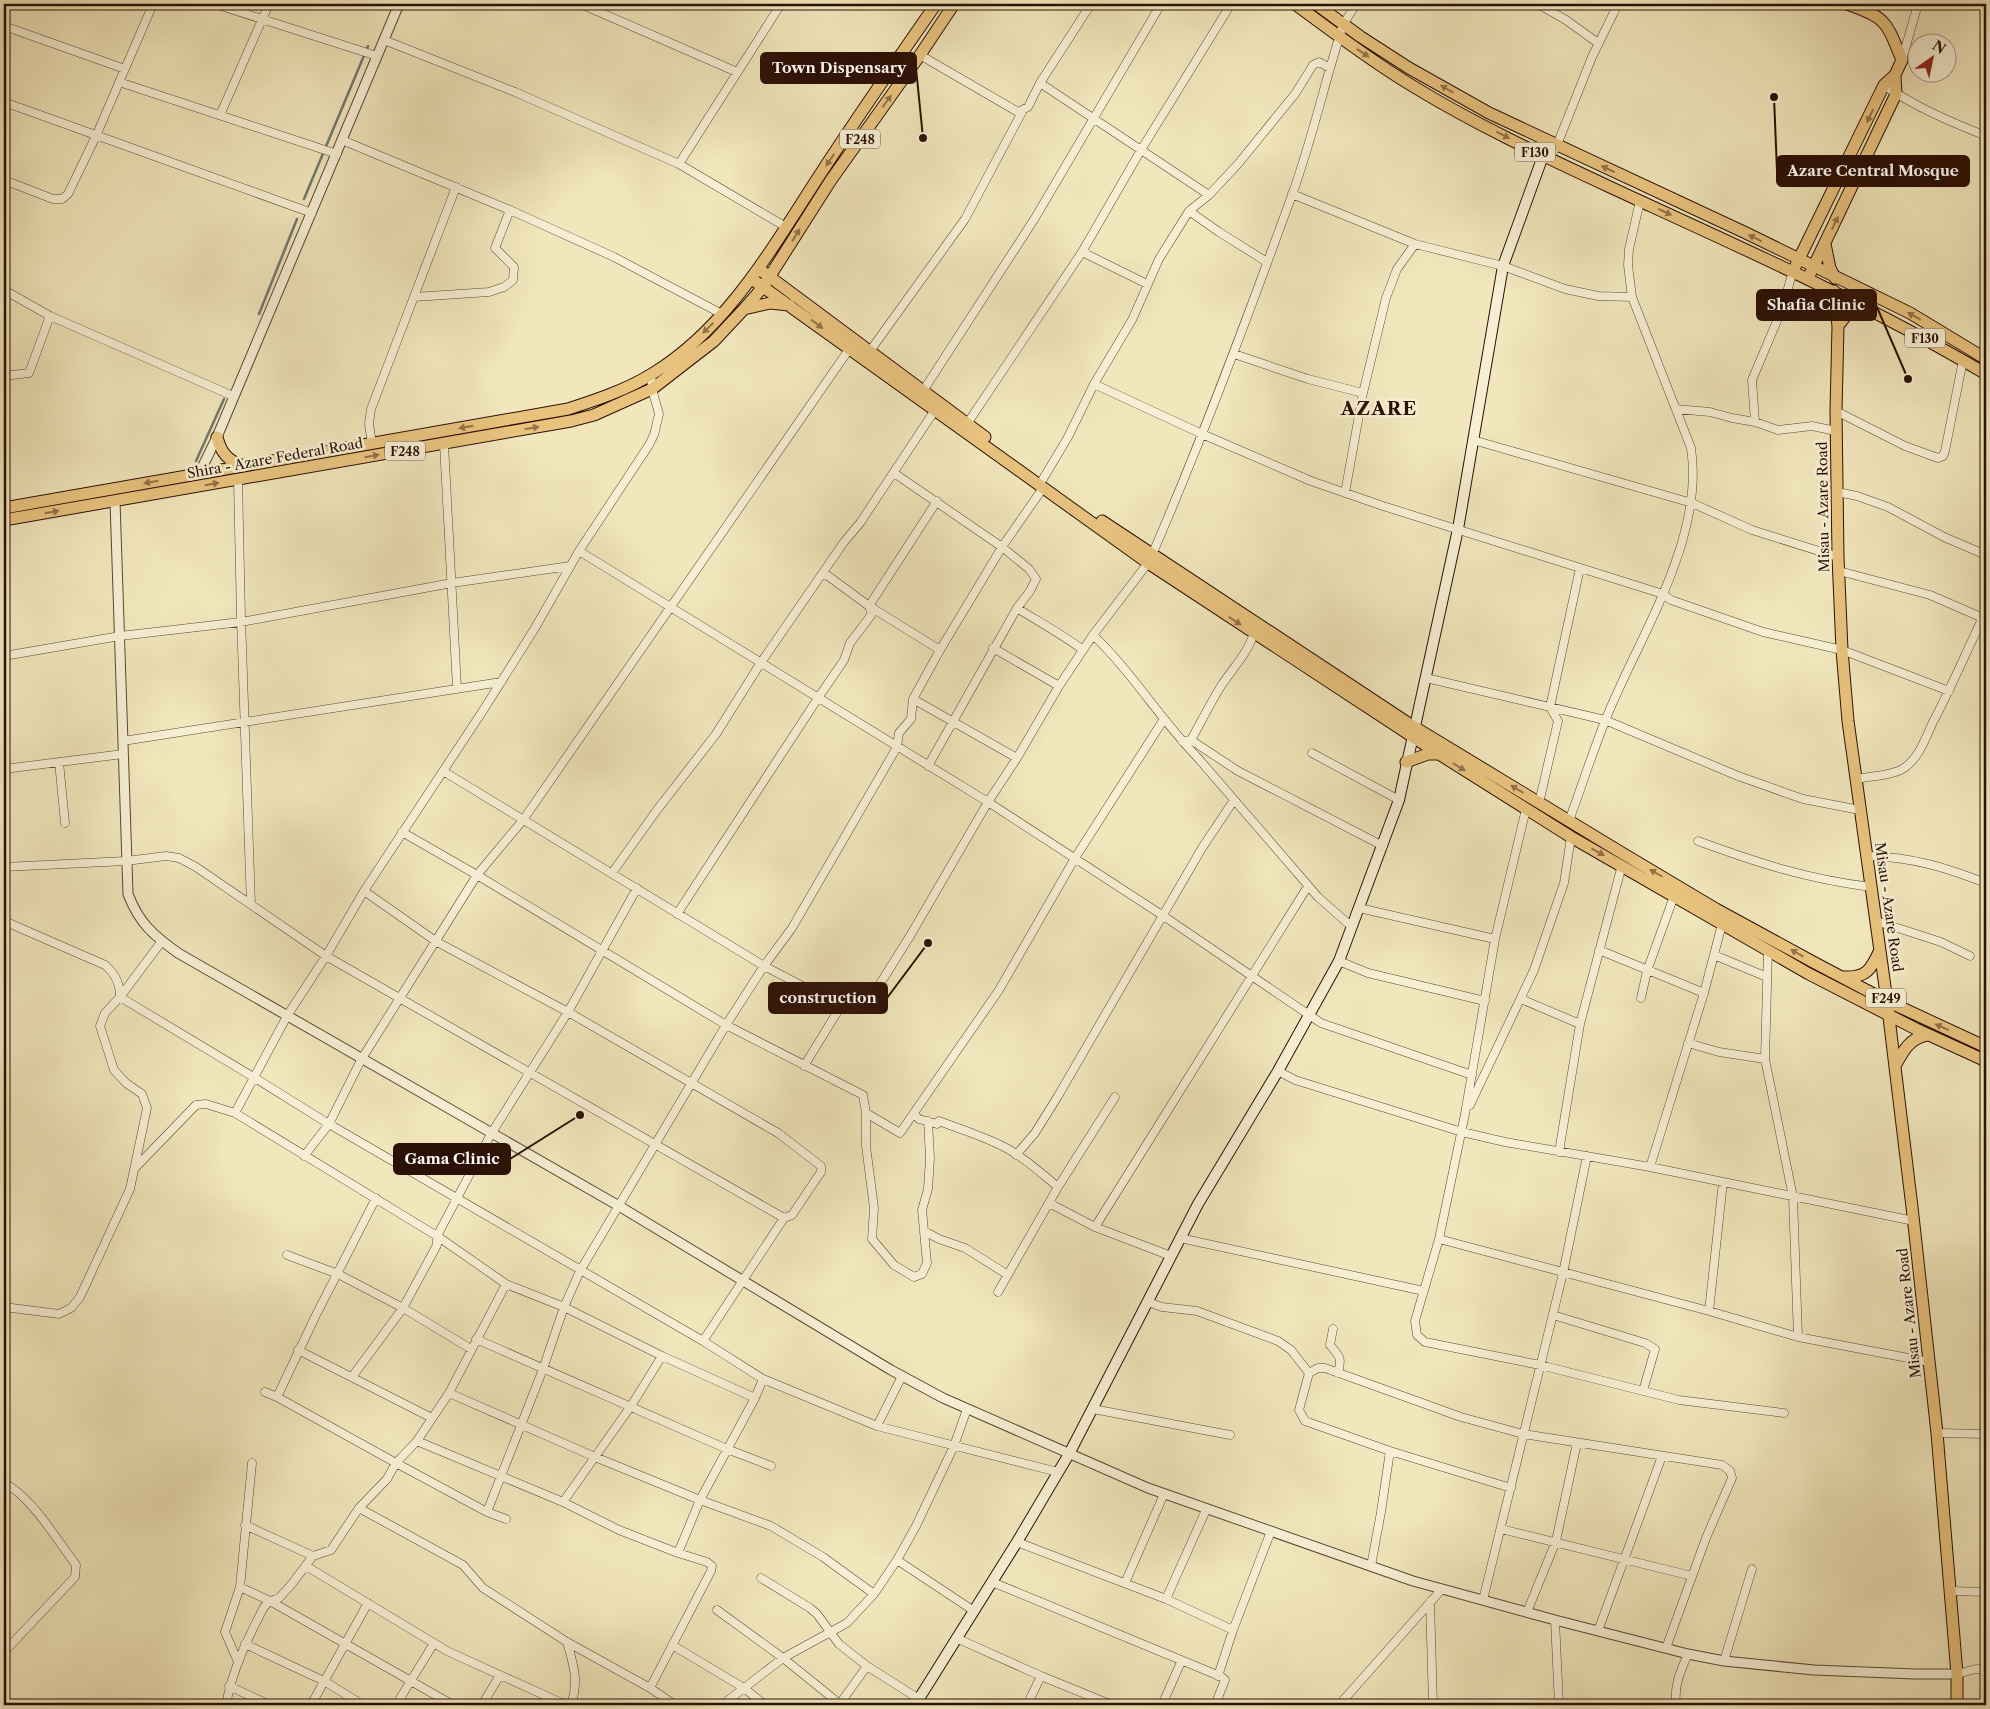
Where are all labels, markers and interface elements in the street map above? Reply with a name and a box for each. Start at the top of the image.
north arrow [1908,32,1958,82]
text: N [1929,36,1949,58]
one-way arrow [1356,48,1370,58]
callout: Town Dispensary [761,53,916,83]
text: Town Dispensary [772,58,907,77]
one-way arrow [1440,85,1454,94]
one-way arrow [882,94,892,108]
one-way arrow [1865,109,1873,123]
road number: F248 [840,130,880,148]
one-way arrow [1495,131,1510,139]
road number: F130 [1515,142,1555,162]
one-way arrow [825,153,835,167]
callout: Azare Central Mosque [1777,156,1969,186]
text: Azare Central Mosque [1786,161,1959,180]
one-way arrow [1601,164,1615,172]
one-way arrow [1658,209,1672,217]
one-way arrow [1830,216,1839,231]
one-way arrow [791,229,800,242]
one-way arrow [1748,234,1763,242]
callout: Shafia Clinic [1757,290,1876,320]
text: Shafia Clinic [1767,295,1865,314]
one-way arrow [1907,312,1922,320]
one-way arrow [810,319,823,330]
one-way arrow [702,322,714,334]
road number: F130 [1905,328,1945,348]
district label: AZARE [1340,397,1417,420]
one-way arrow [458,424,474,432]
one-way arrow [524,424,540,432]
street label: Shira - Azare Federal Road [186,434,365,482]
street label: Misau - Azare Road [1813,441,1833,572]
road number: F248 [385,442,425,461]
one-way arrow [364,452,380,460]
one-way arrow [143,479,159,487]
one-way arrow [204,480,220,488]
one-way arrow [44,508,60,516]
one-way arrow [1229,616,1242,626]
one-way arrow [1453,762,1466,772]
one-way arrow [1510,785,1523,794]
street label: Misau - Azare Road [1871,841,1907,973]
one-way arrow [1591,847,1605,856]
one-way arrow [1649,869,1662,878]
one-way arrow [1790,949,1805,957]
callout: construction [769,983,887,1013]
text: construction [779,988,878,1007]
road number: F249 [1866,988,1906,1008]
one-way arrow [1935,1023,1949,1031]
callout: Gama Clinic [394,1144,510,1174]
text: Gama Clinic [404,1149,500,1168]
street label: Misau - Azare Road [1893,1247,1925,1379]

